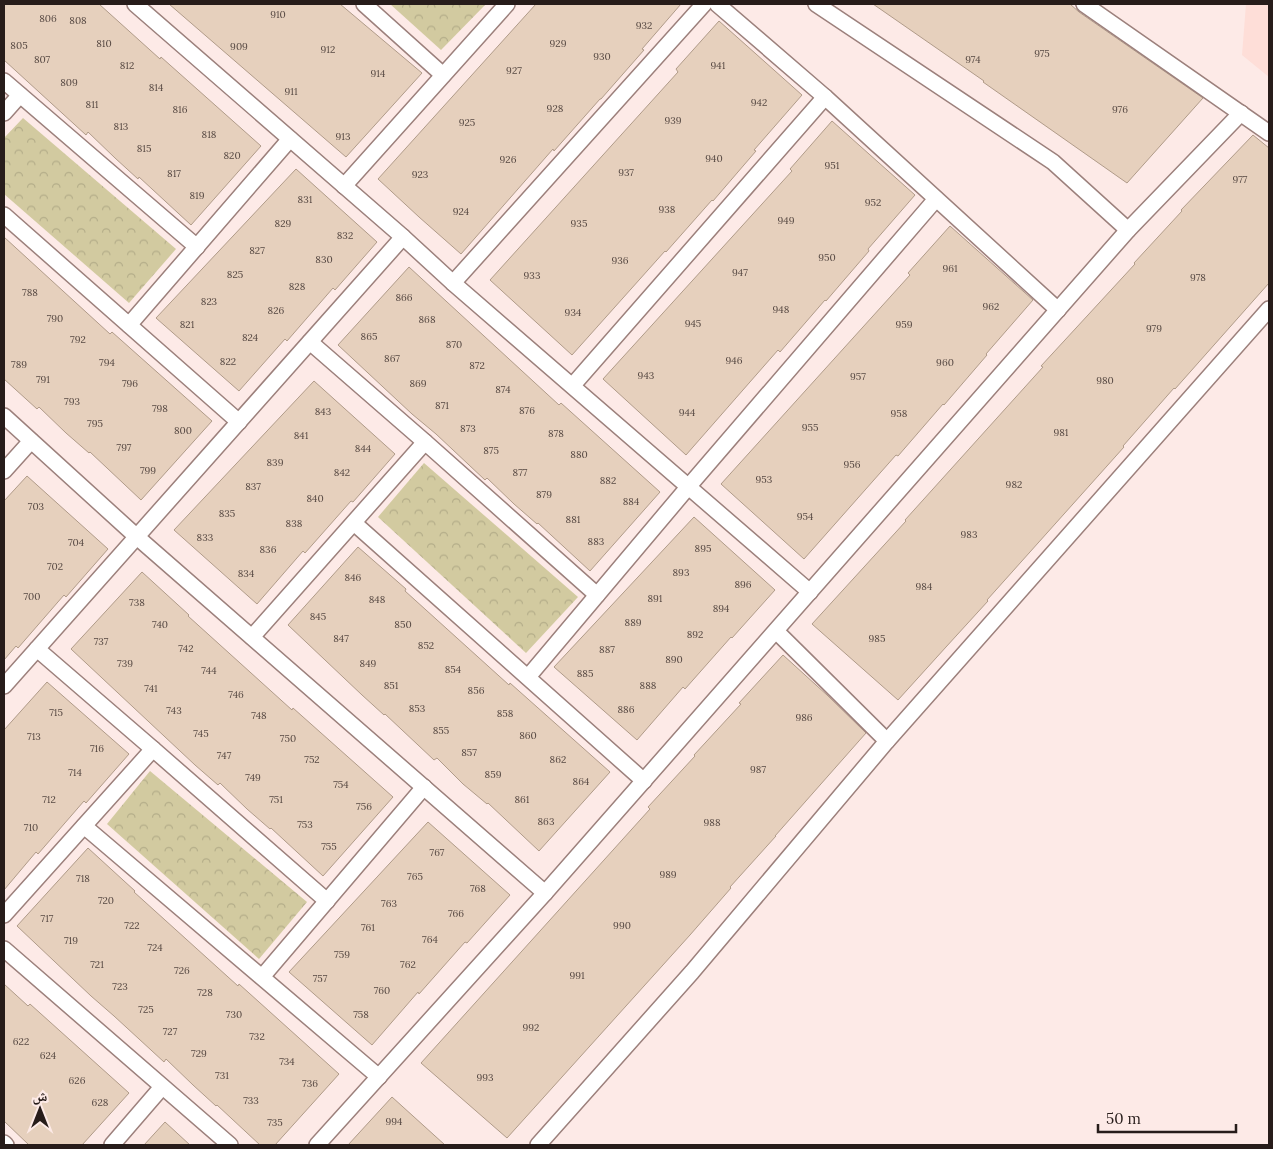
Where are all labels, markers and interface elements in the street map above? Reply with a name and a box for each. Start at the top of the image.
house number: 910 [270,8,286,21]
house number: 806 [39,12,57,25]
house number: 808 [69,14,87,27]
house number: 932 [636,19,652,32]
house number: 810 [96,37,112,50]
house number: 929 [550,37,567,50]
house number: 805 [10,39,28,52]
house number: 909 [230,40,248,53]
house number: 912 [321,43,335,56]
house number: 975 [1034,47,1050,60]
house number: 930 [593,50,611,63]
house number: 807 [34,53,50,66]
house number: 974 [965,53,981,66]
house number: 812 [120,59,134,72]
house number: 941 [711,59,726,72]
house number: 927 [506,64,522,77]
house number: 914 [371,67,386,80]
house number: 809 [60,76,78,89]
house number: 814 [149,81,164,94]
house number: 911 [284,85,298,98]
house number: 942 [751,96,767,109]
house number: 811 [86,98,99,111]
house number: 928 [547,102,564,115]
house number: 816 [172,103,188,116]
house number: 976 [1112,103,1128,116]
house number: 939 [664,114,682,127]
house number: 925 [459,116,475,129]
house number: 813 [114,120,129,133]
house number: 818 [202,128,217,141]
house number: 913 [336,130,351,143]
house number: 815 [137,142,151,155]
house number: 820 [223,149,241,162]
house number: 940 [705,152,723,165]
house number: 926 [500,153,517,166]
house number: 951 [825,159,840,172]
house number: 937 [618,166,634,179]
house number: 817 [167,167,181,180]
house number: 923 [412,168,429,181]
house number: 977 [1233,173,1248,186]
house number: 819 [189,189,205,202]
house number: 831 [298,193,313,206]
house number: 952 [865,196,881,209]
house number: 938 [659,203,676,216]
house number: 924 [453,205,470,218]
house number: 949 [778,214,795,227]
house number: 829 [275,217,292,230]
house number: 935 [571,217,587,230]
house number: 832 [337,229,353,242]
house number: 827 [249,244,265,257]
house number: 950 [818,251,836,264]
house number: 830 [315,253,333,266]
house number: 936 [611,254,629,267]
house number: 961 [942,262,958,275]
house number: 947 [732,266,748,279]
house number: 825 [227,268,243,281]
house number: 933 [524,269,541,282]
house number: 978 [1190,271,1206,284]
house number: 828 [289,280,306,293]
house number: 788 [22,286,38,299]
house number: 866 [395,291,413,304]
house number: 823 [201,295,218,308]
house number: 962 [983,300,999,313]
house number: 948 [773,303,790,316]
house number: 826 [268,304,285,317]
house number: 934 [565,306,582,319]
house number: 790 [47,312,63,325]
house number: 868 [418,313,436,326]
house number: 945 [685,317,701,330]
house number: 821 [180,318,195,331]
house number: 959 [895,318,913,331]
house number: 979 [1146,322,1162,335]
house number: 865 [361,330,377,343]
house number: 824 [242,331,259,344]
house number: 792 [70,333,86,346]
house number: 870 [446,338,462,351]
house number: 867 [384,352,400,365]
house number: 946 [726,354,743,367]
house number: 822 [220,355,236,368]
house number: 794 [99,356,115,369]
house number: 960 [936,356,954,369]
house number: 789 [11,358,27,371]
house number: 872 [469,359,485,372]
house number: 943 [638,369,655,382]
house number: 957 [850,370,866,383]
house number: 791 [36,373,50,386]
house number: 980 [1096,374,1114,387]
house number: 796 [122,377,138,390]
house number: 869 [409,377,427,390]
house number: 874 [495,383,511,396]
house number: 793 [64,395,80,408]
house number: 871 [435,399,449,412]
house number: 798 [152,402,168,415]
house number: 876 [519,404,535,417]
house number: 843 [315,405,332,418]
house number: 944 [679,406,696,419]
house number: 958 [891,407,908,420]
house number: 795 [87,417,103,430]
house number: 955 [802,421,818,434]
house number: 873 [460,422,476,435]
house number: 800 [174,424,192,437]
house number: 981 [1053,426,1069,439]
house number: 878 [548,427,564,440]
house number: 841 [294,429,309,442]
house number: 797 [117,441,132,454]
house number: 844 [355,442,372,455]
house number: 875 [483,444,499,457]
house number: 880 [570,448,588,461]
house number: 839 [267,456,284,469]
house number: 956 [843,458,861,471]
house number: 799 [140,464,156,477]
house number: 842 [334,466,350,479]
house number: 877 [513,466,528,479]
house number: 953 [756,473,773,486]
house number: 882 [600,474,616,487]
house number: 982 [1006,478,1022,491]
house number: 837 [245,480,261,493]
house number: 879 [536,488,552,501]
house number: 840 [306,492,324,505]
house number: 884 [623,495,640,508]
house number: 703 [28,500,45,513]
house number: 835 [219,507,235,520]
house number: 954 [797,510,814,523]
house number: 881 [566,513,581,526]
house number: 838 [286,517,303,530]
house number: 983 [961,528,978,541]
house number: 833 [197,531,214,544]
house number: 883 [588,535,605,548]
house number: 704 [68,536,85,549]
house number: 895 [695,542,711,555]
house number: 836 [260,543,277,556]
house number: 702 [47,560,63,573]
house number: 893 [673,566,690,579]
house number: 834 [238,567,255,580]
house number: 846 [345,571,362,584]
house number: 896 [734,578,752,591]
house number: 984 [916,580,933,593]
house number: 700 [23,590,41,603]
house number: 891 [648,592,663,605]
house number: 848 [369,593,386,606]
house number: 738 [129,596,145,609]
house number: 894 [713,602,730,615]
house number: 845 [310,610,326,623]
house number: 889 [625,616,642,629]
house number: 740 [152,618,168,631]
house number: 850 [394,618,412,631]
house number: 892 [687,628,703,641]
house number: 847 [333,632,349,645]
house number: 985 [869,632,885,645]
house number: 737 [94,635,109,648]
house number: 852 [418,639,434,652]
house number: 742 [178,642,194,655]
house number: 887 [599,643,615,656]
house number: 890 [665,653,683,666]
house number: 739 [117,657,133,670]
house number: 849 [360,657,377,670]
house number: 854 [445,663,462,676]
house number: 744 [201,664,217,677]
house number: 885 [577,667,593,680]
house number: 851 [384,679,399,692]
house number: 888 [640,679,657,692]
house number: 741 [144,682,158,695]
house number: 856 [468,684,485,697]
house number: 746 [228,688,244,701]
house number: 853 [409,702,426,715]
house number: 886 [617,703,635,716]
house number: 743 [166,704,182,717]
house number: 715 [49,706,63,719]
house number: 858 [497,707,514,720]
house number: 748 [251,709,267,722]
house number: 986 [795,711,813,724]
house number: 855 [433,724,449,737]
house number: 745 [193,727,209,740]
house number: 860 [519,729,537,742]
house number: 713 [27,730,41,743]
house number: 750 [280,732,296,745]
house number: 716 [90,742,104,755]
house number: 857 [461,746,477,759]
house number: 747 [217,749,232,762]
house number: 752 [304,753,320,766]
house number: 862 [550,753,566,766]
house number: 987 [750,763,766,776]
house number: 714 [68,766,82,779]
house number: 859 [485,768,502,781]
house number: 749 [245,771,261,784]
house number: 864 [573,775,590,788]
house number: 754 [333,778,349,791]
house number: 712 [42,793,56,806]
house number: 751 [269,793,283,806]
house number: 861 [514,793,530,806]
house number: 756 [356,800,372,813]
house number: 863 [538,815,555,828]
house number: 988 [703,816,721,829]
house number: 753 [297,818,313,831]
house number: 710 [24,821,38,834]
house number: 755 [321,840,337,853]
house number: 767 [430,846,445,859]
house number: 989 [659,868,677,881]
house number: 765 [407,870,423,883]
house number: 718 [76,872,90,885]
house number: 768 [470,882,486,895]
house number: 720 [98,894,114,907]
house number: 763 [381,897,397,910]
house number: 766 [448,907,464,920]
house number: 717 [41,912,54,925]
house number: 722 [124,919,140,932]
house number: 990 [613,919,631,932]
house number: 761 [361,921,375,934]
house number: 764 [422,933,438,946]
house number: 719 [64,934,78,947]
house number: 724 [147,941,163,954]
house number: 759 [334,948,350,961]
house number: 721 [90,958,104,971]
house number: 762 [400,958,416,971]
house number: 726 [174,964,190,977]
house number: 991 [569,969,585,982]
house number: 757 [313,972,328,985]
house number: 723 [112,980,128,993]
house number: 760 [374,984,390,997]
house number: 728 [197,986,213,999]
house number: 725 [138,1003,154,1016]
house number: 730 [226,1008,242,1021]
house number: 758 [353,1008,369,1021]
house number: 992 [523,1021,539,1034]
house number: 727 [163,1025,178,1038]
house number: 732 [249,1030,265,1043]
house number: 622 [13,1035,29,1048]
house number: 729 [191,1047,207,1060]
house number: 624 [40,1049,57,1062]
house number: 734 [279,1055,295,1068]
house number: 731 [215,1069,229,1082]
house number: 993 [476,1071,494,1084]
house number: 626 [69,1074,86,1087]
house number: 736 [302,1077,318,1090]
north arrow [15,1084,65,1134]
text: ش [33,1087,48,1105]
house number: 733 [243,1094,259,1107]
house number: 628 [92,1096,109,1109]
scale bar [1098,1102,1236,1134]
text: 50 m [1106,1109,1141,1128]
house number: 994 [386,1115,403,1128]
house number: 735 [267,1116,283,1129]

